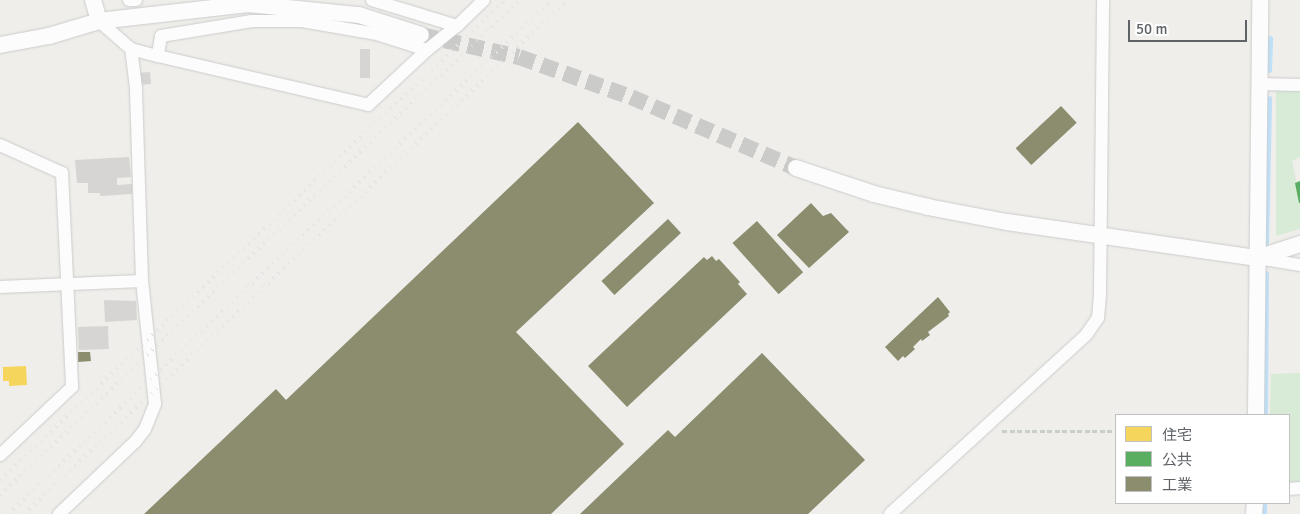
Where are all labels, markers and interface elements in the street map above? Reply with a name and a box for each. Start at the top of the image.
scale bar [1130,10,1249,42]
text: 50 m [1136,20,1167,38]
legend [1115,414,1290,504]
text: 住宅 [1162,426,1192,444]
text: 公共 [1162,451,1192,469]
text: 工業 [1162,476,1192,494]

